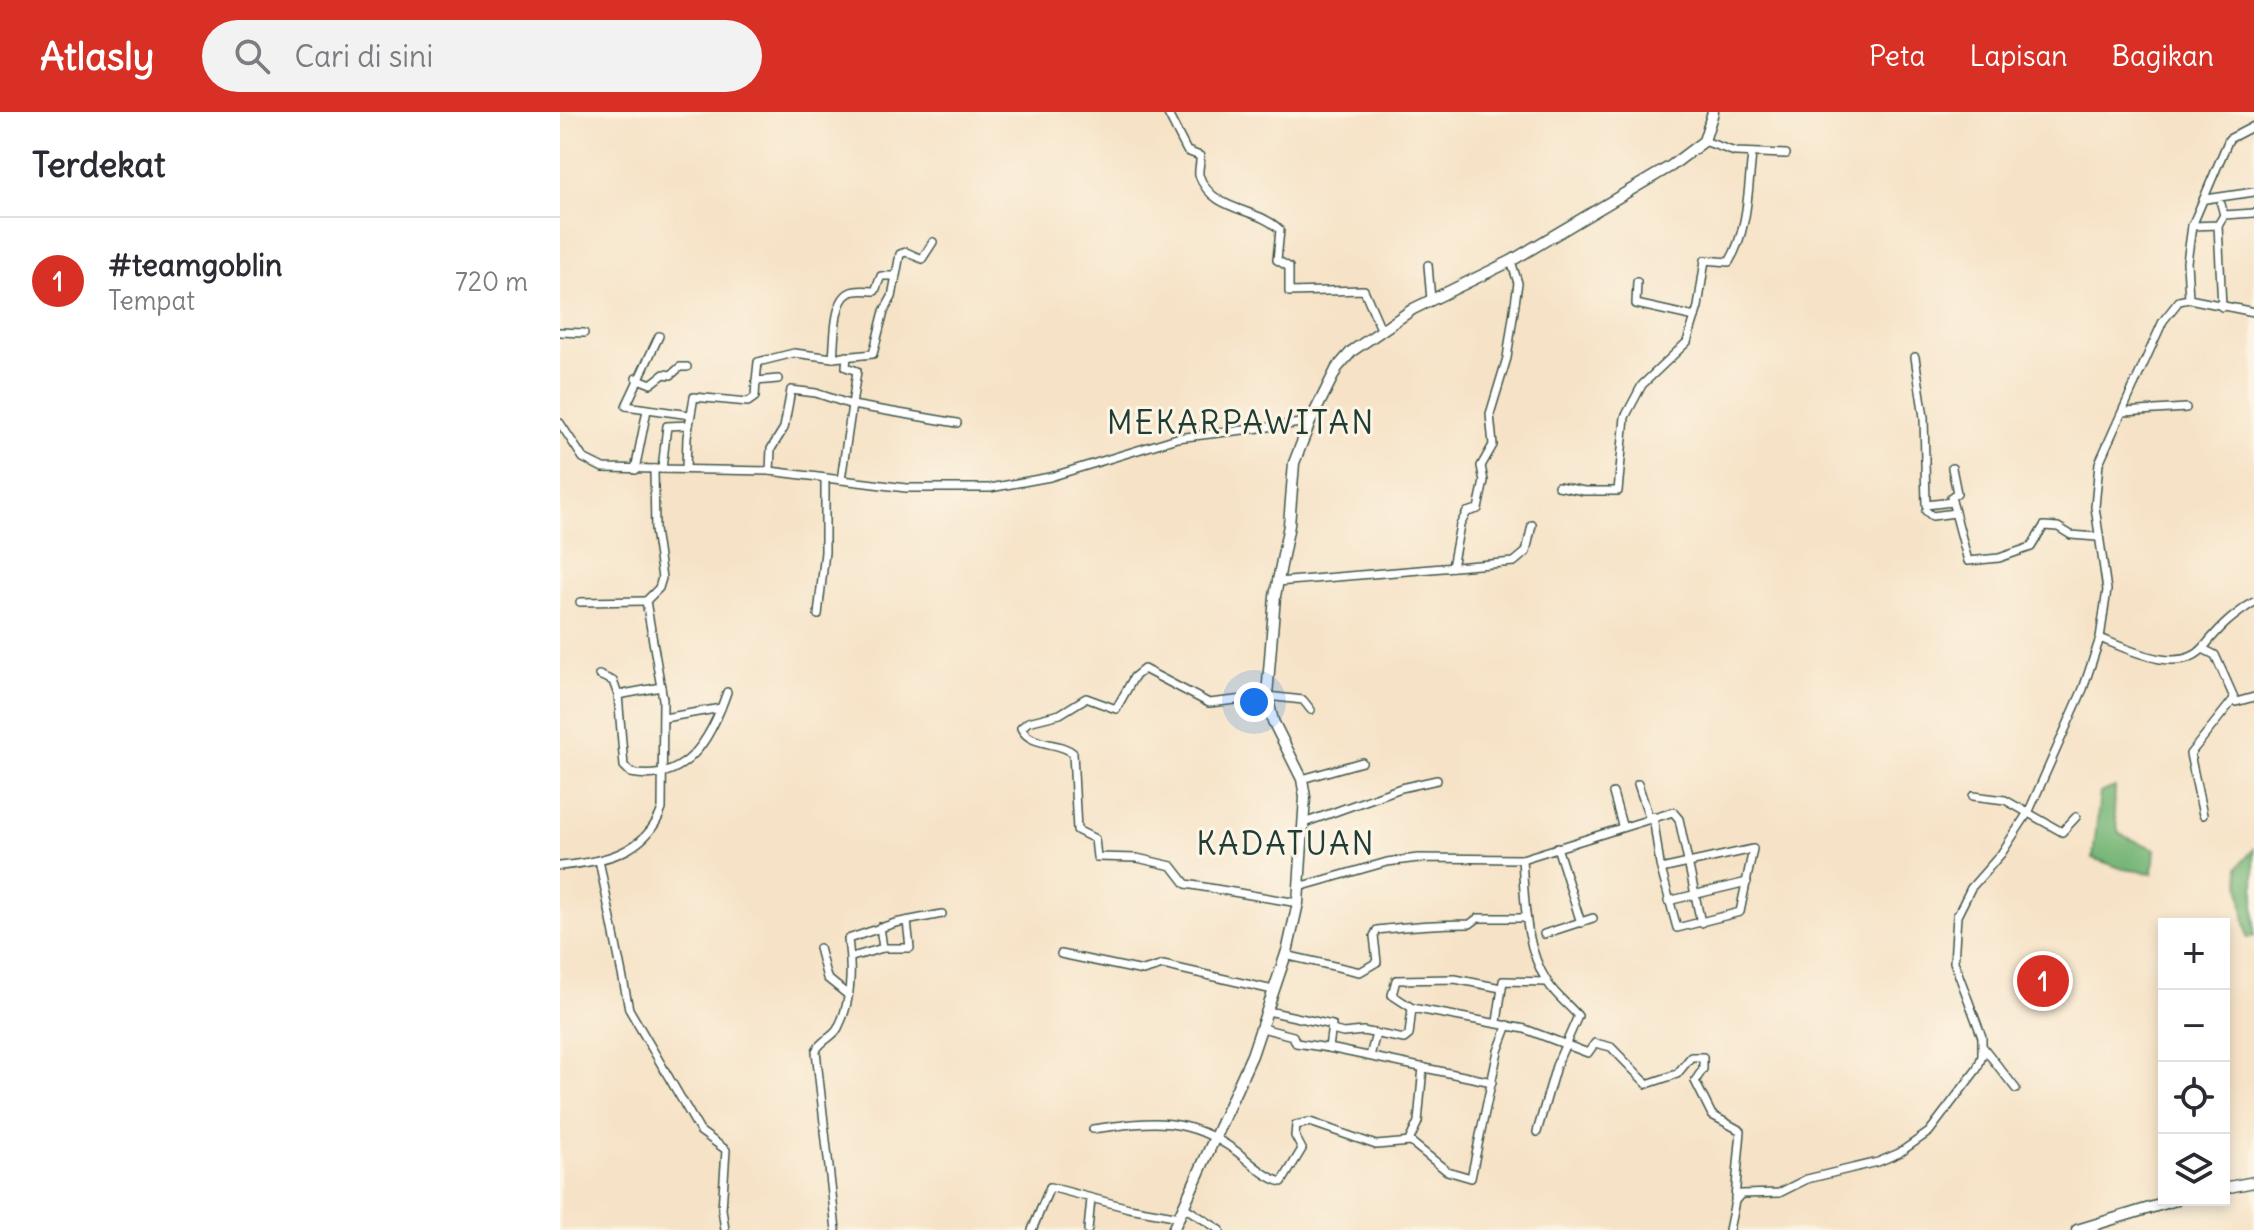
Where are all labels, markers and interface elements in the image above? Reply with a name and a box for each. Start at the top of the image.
search box [202,20,762,92]
text: Atlasly [40,33,154,80]
icon: search [230,34,274,78]
text: Cari di sini [294,37,433,75]
text: Peta [1869,38,1925,74]
text: Lapisan [1969,38,2068,74]
text: Bagikan [2112,38,2214,74]
text: Terdekat [32,143,165,186]
text: #teamgoblin [108,246,282,284]
text: 1 [53,265,63,298]
text: 720 m [455,265,528,298]
text: Tempat [108,284,195,317]
district label: MEKARPAWITAN [1107,402,1375,443]
your location [1234,682,1274,722]
district label: KADATUAN [1196,823,1376,864]
map controls [2158,918,2230,1206]
button: + [2158,918,2230,990]
pin: 1 [2017,951,2069,1011]
button: − [2158,990,2230,1062]
button: locate [2158,1062,2230,1134]
button: layers [2158,1134,2230,1206]

